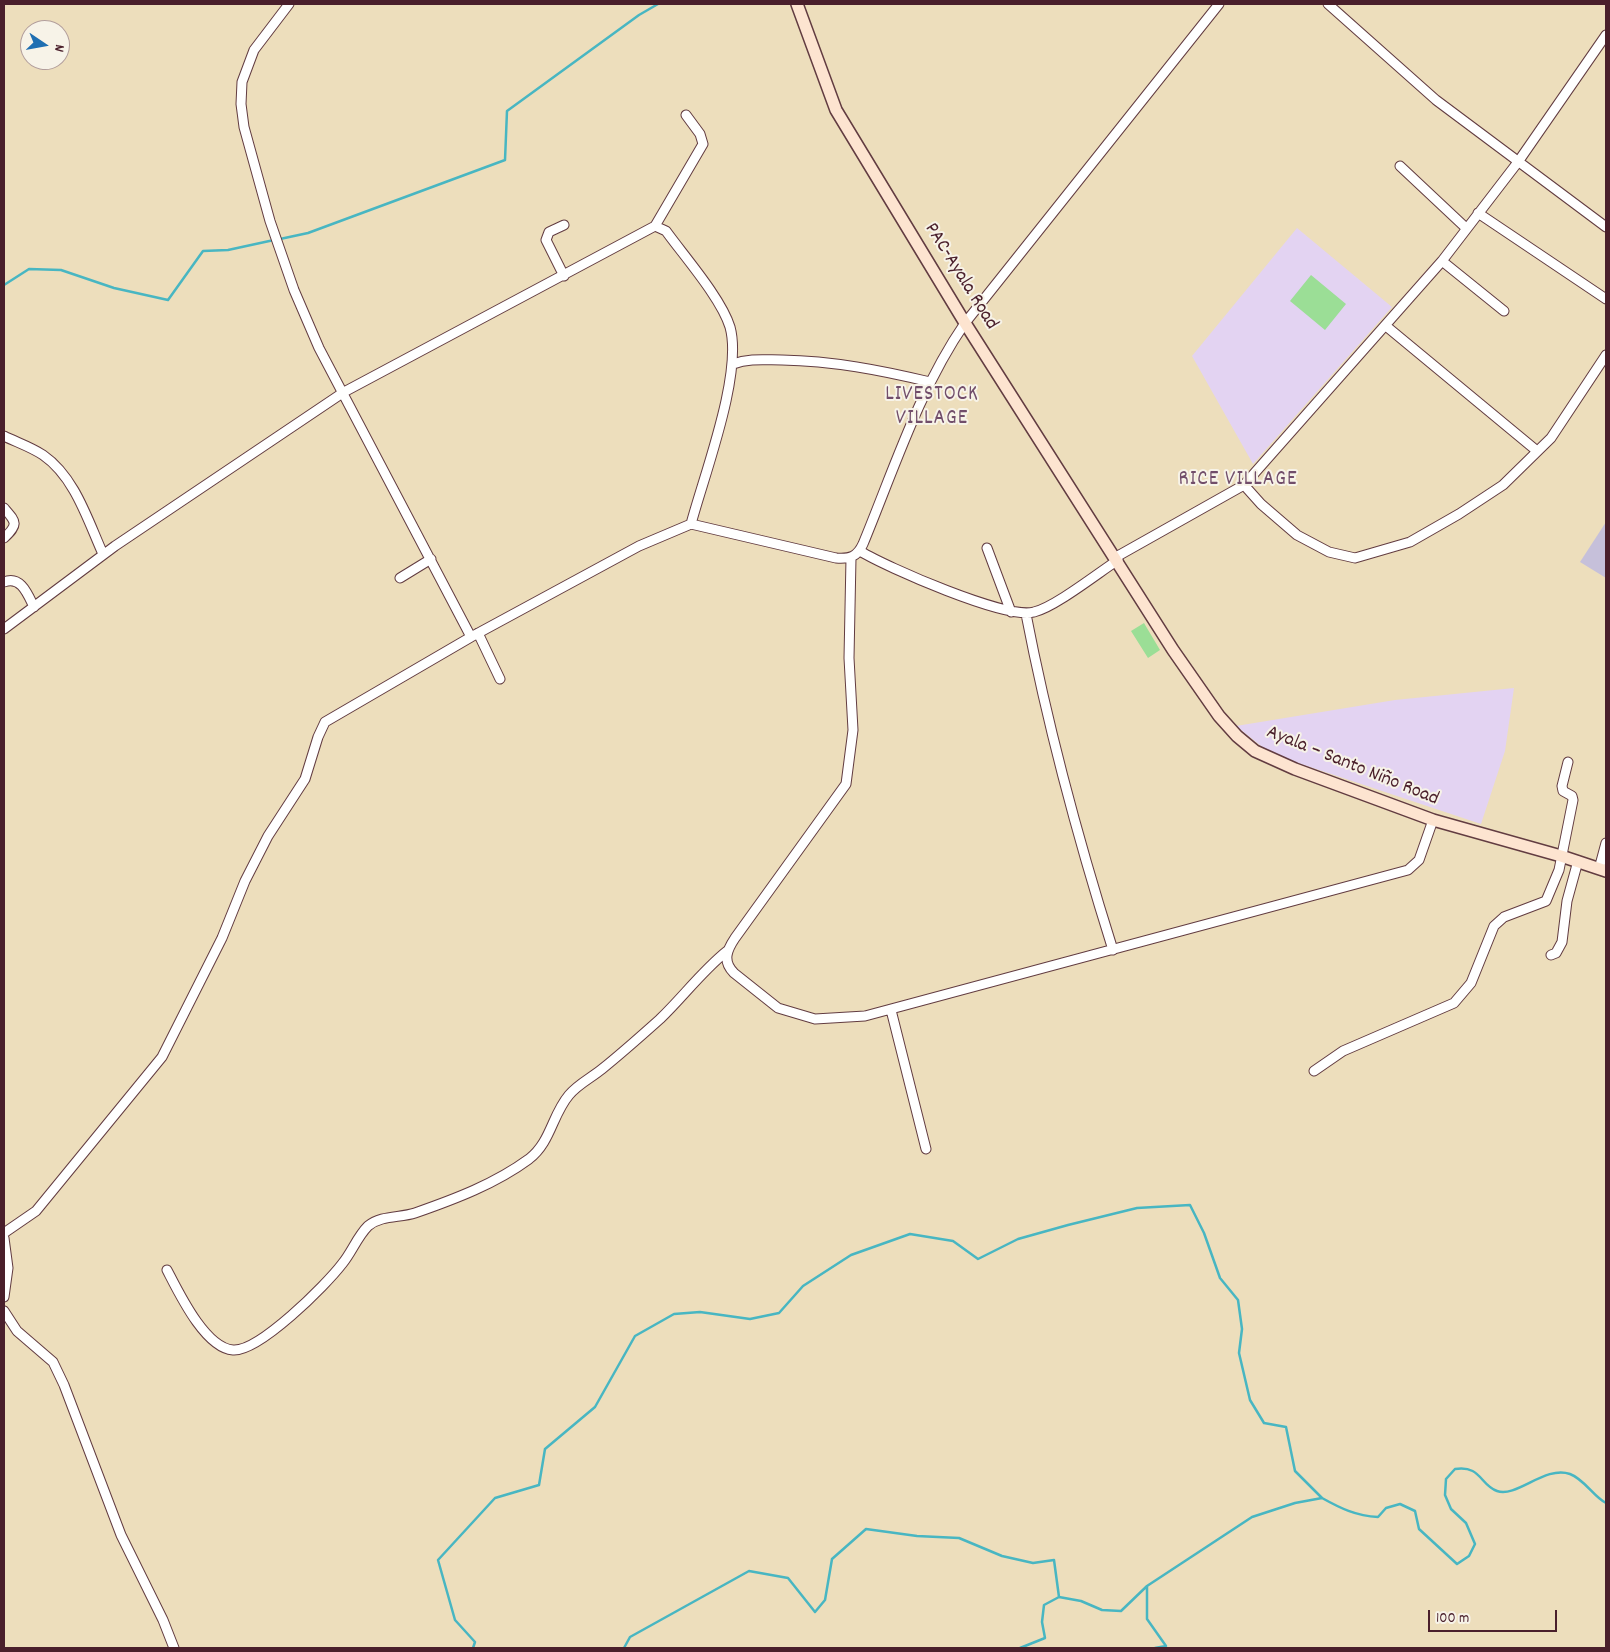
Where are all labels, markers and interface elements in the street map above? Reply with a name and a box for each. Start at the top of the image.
north arrow [20,20,70,70]
text: N [48,42,69,53]
street label: PAC-Ayala Road [918,219,1002,335]
district label: LIVESTOCK VILLAGE [884,383,980,433]
district label: RICE VILLAGE [1177,468,1299,494]
street label: Ayala – Santo Niño Road [1262,721,1442,813]
scale bar [1430,1600,1559,1632]
text: 100 m [1436,1608,1469,1630]

